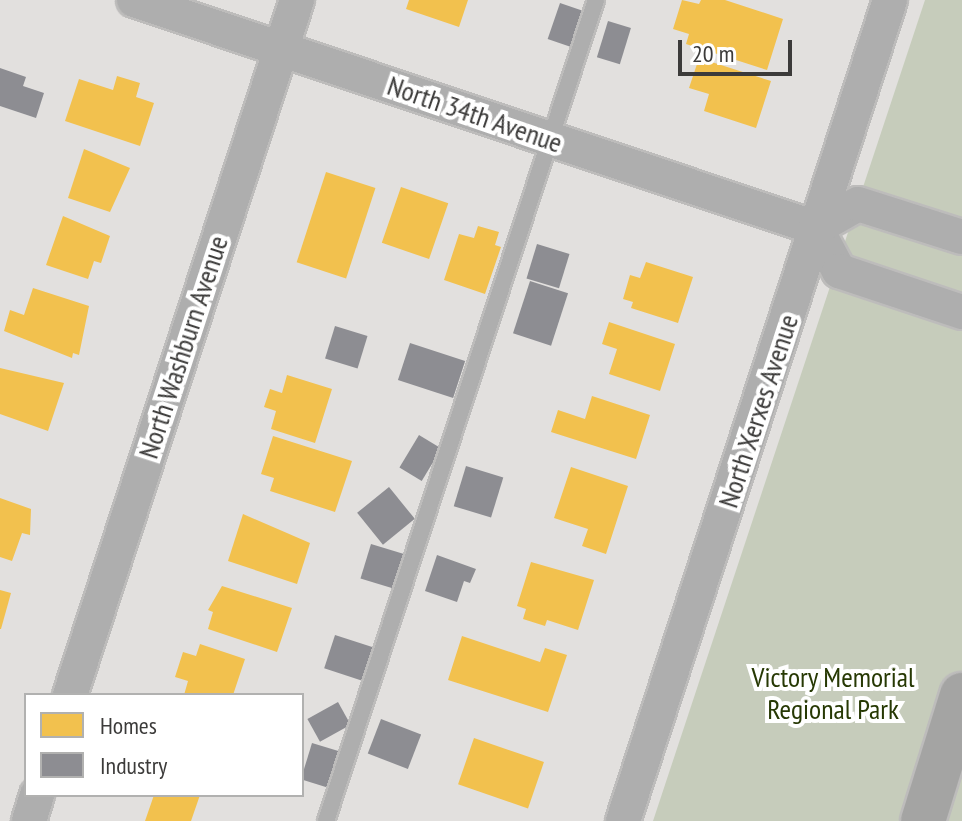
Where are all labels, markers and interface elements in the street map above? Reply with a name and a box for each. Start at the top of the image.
scale bar [682,24,796,74]
text: 20 m [692,38,734,69]
street label: North 34th Avenue [383,68,567,160]
street label: North Washburn Avenue [131,231,235,463]
street label: North Xerxes Avenue [711,310,805,512]
park label: Victory Memorial Regional Park [751,660,915,726]
legend [24,693,304,797]
text: Homes [100,710,157,741]
text: Industry [100,750,167,781]

